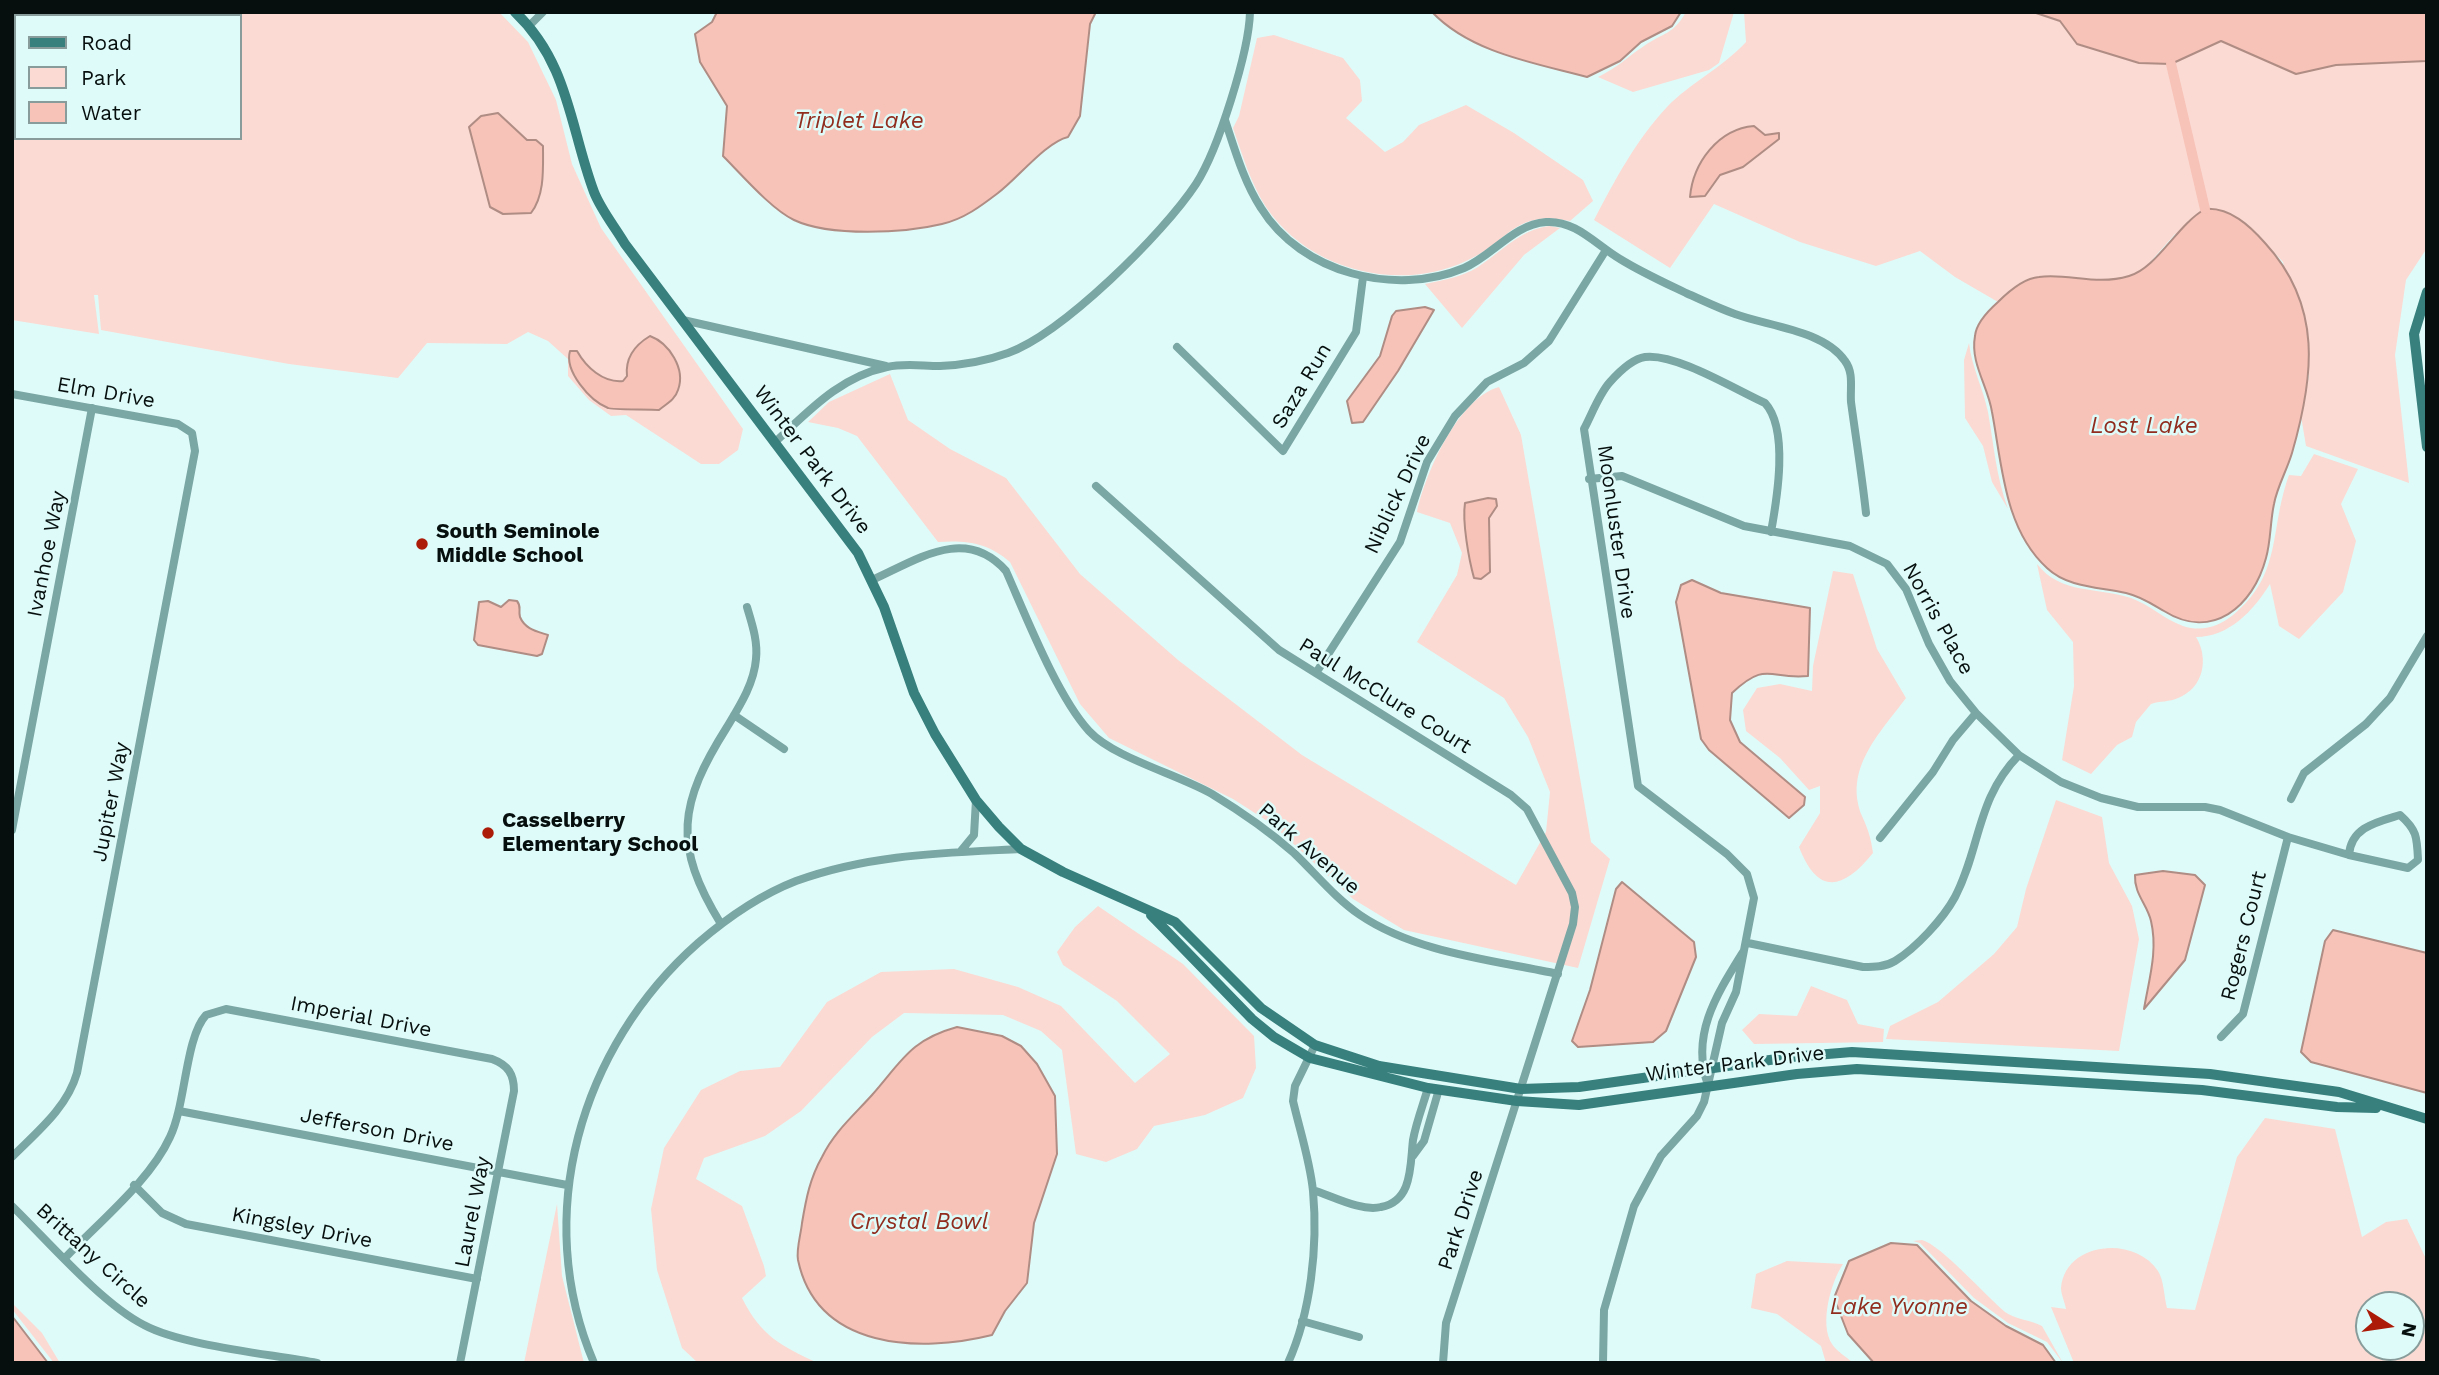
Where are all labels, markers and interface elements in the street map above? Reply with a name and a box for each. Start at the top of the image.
legend [14,14,242,140]
text: Road [81,30,132,55]
text: Park [81,65,126,90]
text: Water [81,100,141,125]
water label: Triplet Lake [794,107,924,135]
street label: Saza Run [1267,339,1337,433]
street label: Elm Drive [55,372,157,414]
street label: Winter Park Drive [748,381,876,539]
water label: Lost Lake [2090,412,2198,440]
street label: Niblick Drive [1359,430,1437,558]
street label: Moonluster Drive [1591,443,1641,621]
street label: Ivanhoe Way [22,489,72,619]
place label: South Seminole Middle School [436,519,600,569]
marker: South Seminole Middle School [414,536,430,552]
street label: Norris Place [1897,559,1979,679]
street label: Paul McClure Court [1294,633,1476,759]
street label: Jupiter Way [87,740,135,864]
street label: Park Avenue [1253,798,1365,900]
place label: Casselberry Elementary School [502,808,698,858]
marker: Casselberry Elementary School [480,825,496,841]
street label: Rogers Court [2216,869,2272,1003]
street label: Imperial Drive [288,991,434,1043]
street label: Winter Park Drive [1644,1041,1826,1087]
street label: Jefferson Drive [298,1103,456,1157]
street label: Laurel Way [450,1154,496,1270]
street label: Park Drive [1433,1166,1489,1274]
street label: Brittany Circle [31,1198,155,1314]
street label: Kingsley Drive [229,1202,375,1254]
water label: Crystal Bowl [850,1208,988,1236]
north arrow [2355,1291,2425,1361]
water label: Lake Yvonne [1830,1293,1968,1321]
text: N [2396,1321,2422,1339]

